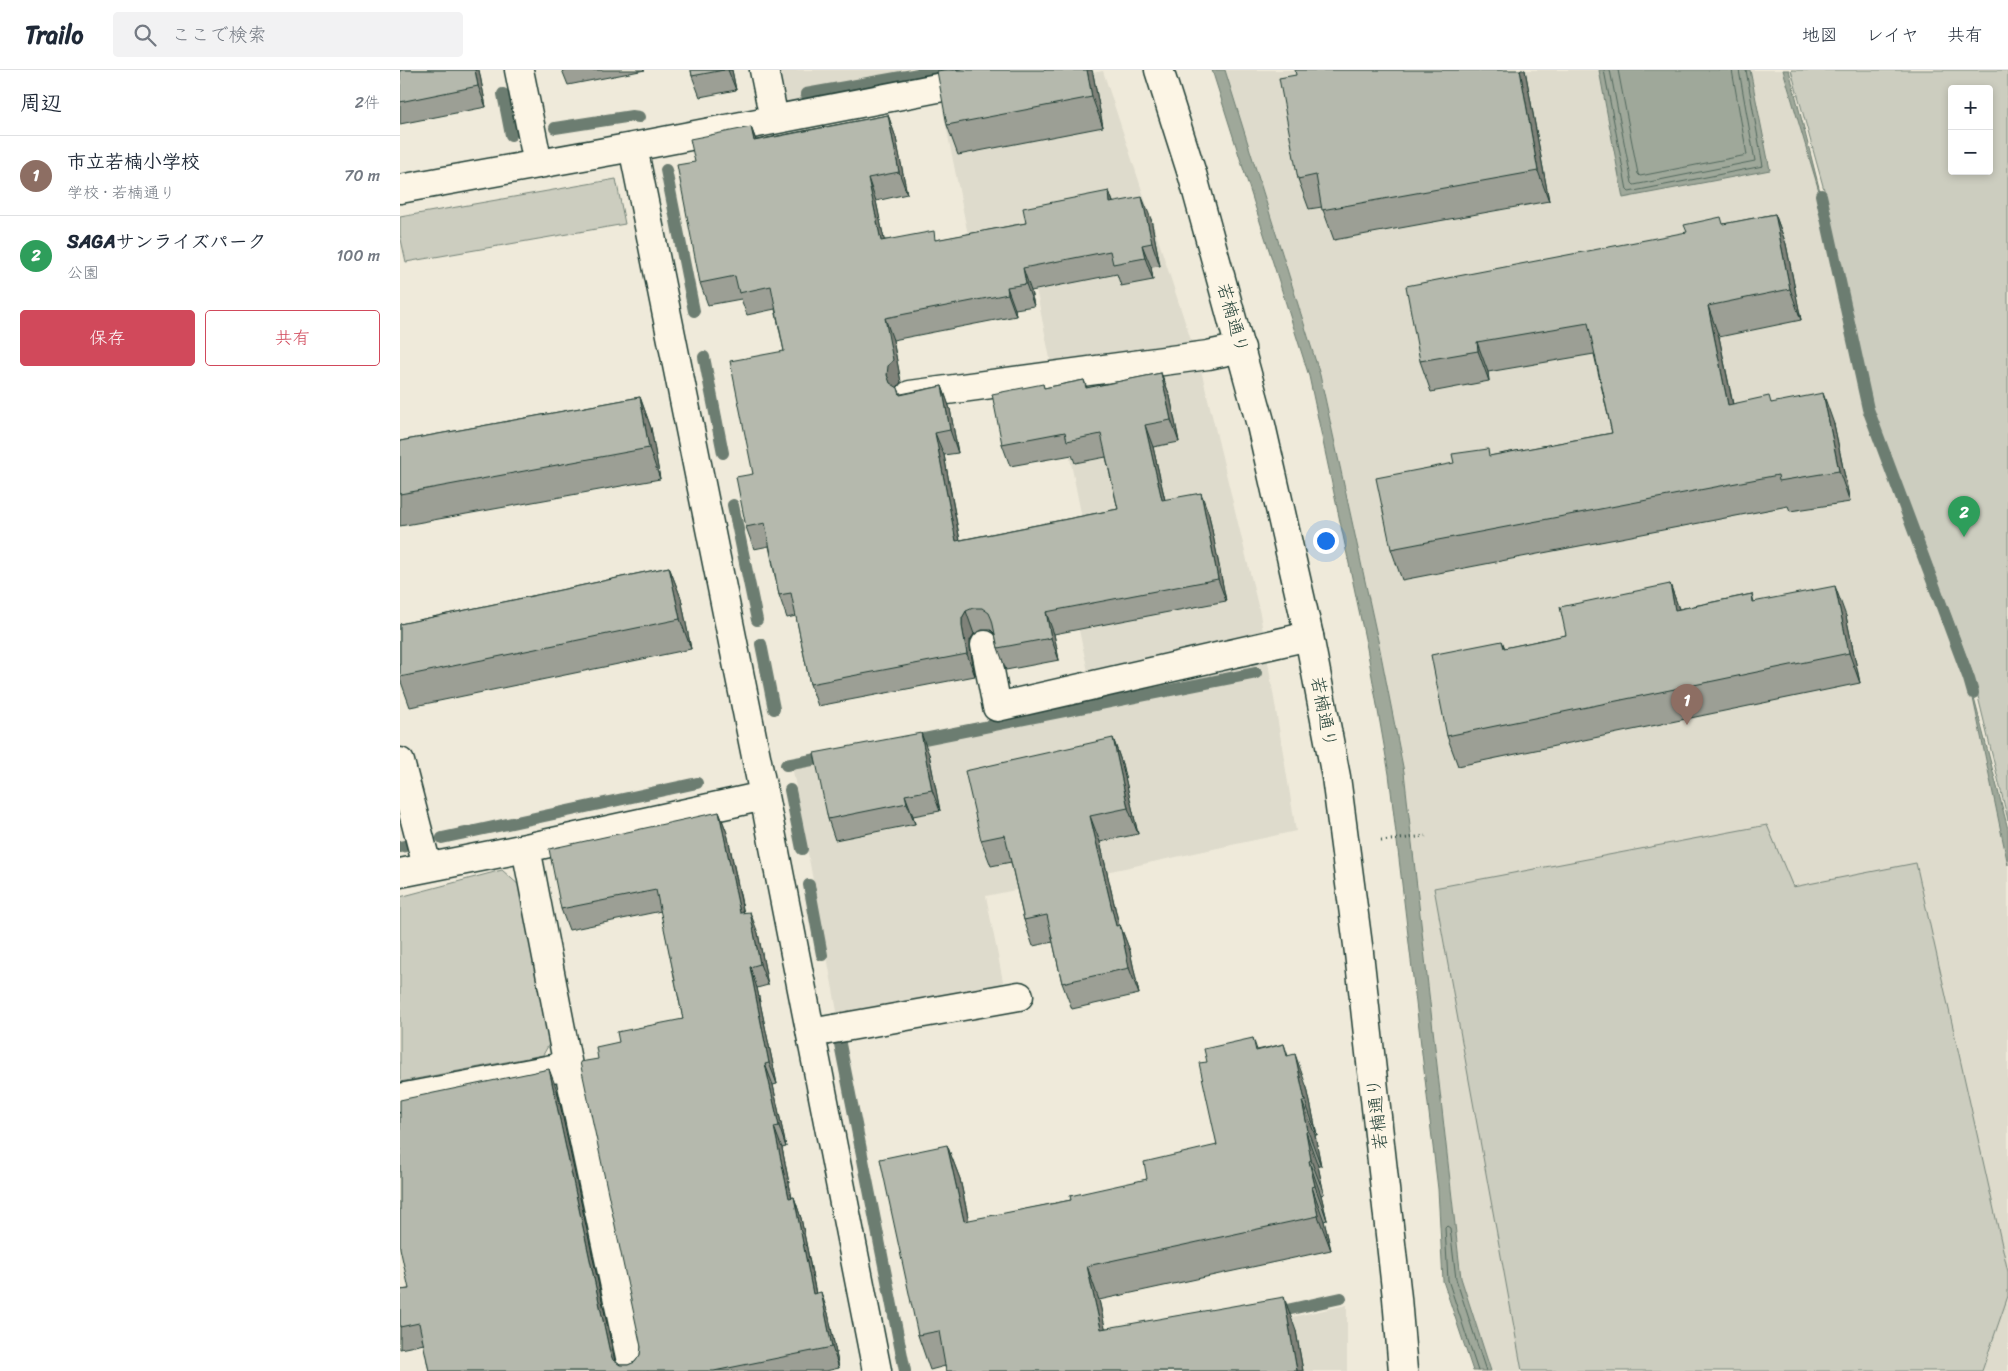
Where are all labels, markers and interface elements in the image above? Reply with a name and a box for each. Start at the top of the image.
search box [113,12,463,57]
text: Trailo [25,14,83,56]
text: ここで検索 [171,18,266,51]
text: 地図 [1802,19,1838,51]
text: レイヤ [1866,19,1919,51]
text: 共有 [1947,19,1983,51]
icon: search [131,21,159,49]
text: 周辺 [20,84,62,122]
map controls [1948,85,1993,175]
button: + [1948,85,1993,130]
text: 2件 [355,88,380,117]
button: − [1948,130,1993,175]
text: 市立若楠小学校 [67,145,200,178]
text: 1 [33,161,39,190]
text: 70 m [344,161,380,190]
text: 学校 · 若楠通り [67,178,176,207]
text: SAGAサンライズパーク [67,225,266,258]
text: 2 [31,241,41,270]
text: 100 m [336,241,380,270]
text: 公園 [67,258,99,287]
street label: 若楠通り [1208,279,1258,357]
button: 保存 [20,310,195,366]
button: 共有 [205,310,380,366]
pin: 2 [1948,496,1980,537]
your location [1313,528,1339,554]
street label: 若楠通り [1301,674,1347,750]
pin: 1 [1671,684,1703,725]
street label: 若楠通り [1357,1077,1397,1151]

